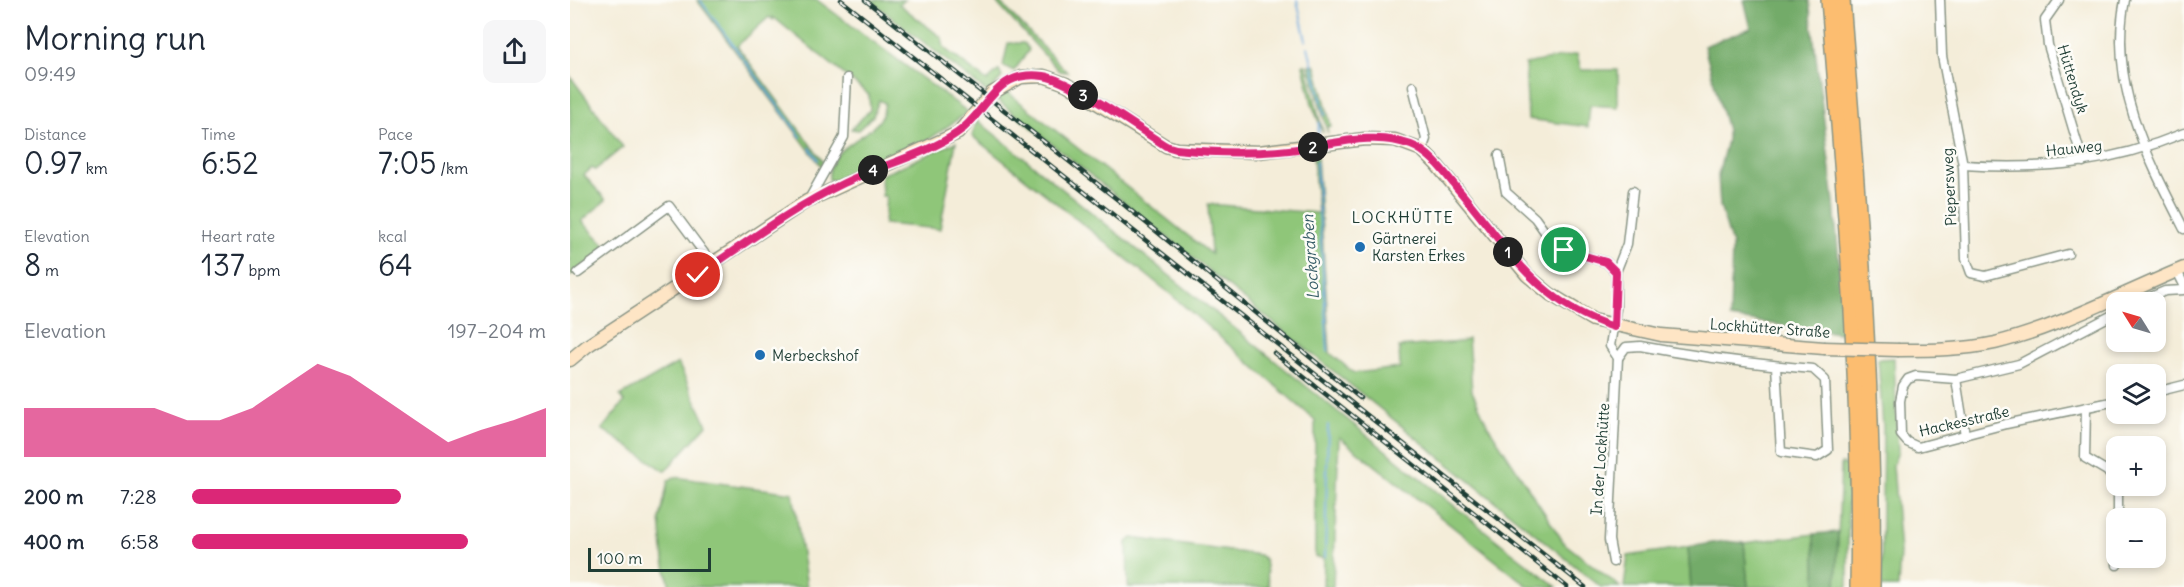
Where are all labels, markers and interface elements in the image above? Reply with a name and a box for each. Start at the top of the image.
text: Morning run [24,17,206,59]
button: share [483,20,546,83]
street label: Hüttendyk [2053,42,2093,116]
text: 09:49 [24,61,76,86]
pin: 3 [1068,80,1098,110]
text: 3 [1078,85,1088,105]
text: Distance [24,124,86,144]
text: Time [201,124,236,144]
text: Pace [378,124,413,144]
pin: 2 [1298,132,1328,162]
street label: Hauweg [2045,136,2103,160]
text: 2 [1309,137,1317,157]
text: 0.97 [24,144,82,182]
text: 6:52 [201,144,259,182]
text: 7:05 [378,144,436,182]
street label: Piepersweg [1937,147,1961,227]
pin: 4 [858,155,888,185]
text: km [82,158,108,178]
text: /km [436,158,468,178]
text: 4 [868,160,878,180]
district label: LOCKHÜTTE [1352,207,1454,227]
water label: Lockgraben [1297,213,1323,300]
pin [1538,224,1589,275]
text: Elevation [24,226,90,246]
text: Heart rate [201,226,275,246]
text: kcal [378,226,407,246]
place label: Gärtnerei Karsten Erkes [1372,229,1465,265]
icon: arrive [1547,233,1580,266]
pin: 1 [1493,237,1523,267]
marker: Gärtnerei Karsten Erkes [1353,240,1367,254]
text: 1 [1505,242,1511,262]
text: 8 [24,246,41,284]
text: 137 [201,246,245,284]
text: 64 [378,246,413,284]
pin [672,249,723,300]
icon: check [681,258,714,291]
text: m [41,260,59,280]
text: bpm [245,260,280,280]
north arrow [2106,292,2166,352]
map controls [2106,292,2166,568]
street label: Lockhütter Straße [1709,314,1831,342]
text: Elevation [24,318,106,343]
text: 197–204 m [447,318,546,343]
place label: Merbeckshof [772,346,860,365]
marker: Merbeckshof [753,348,767,362]
button: layers [2106,364,2166,424]
street label: Hackesstraße [1917,401,2011,441]
street label: In der Lockhütte [1587,402,1613,516]
button: + [2106,436,2166,496]
text: 200 m [24,484,84,509]
text: 7:28 [120,484,157,509]
button: − [2106,508,2166,568]
text: 400 m [24,529,84,554]
text: 6:58 [120,529,159,554]
scale bar [588,545,711,572]
text: 100 m [597,548,642,568]

